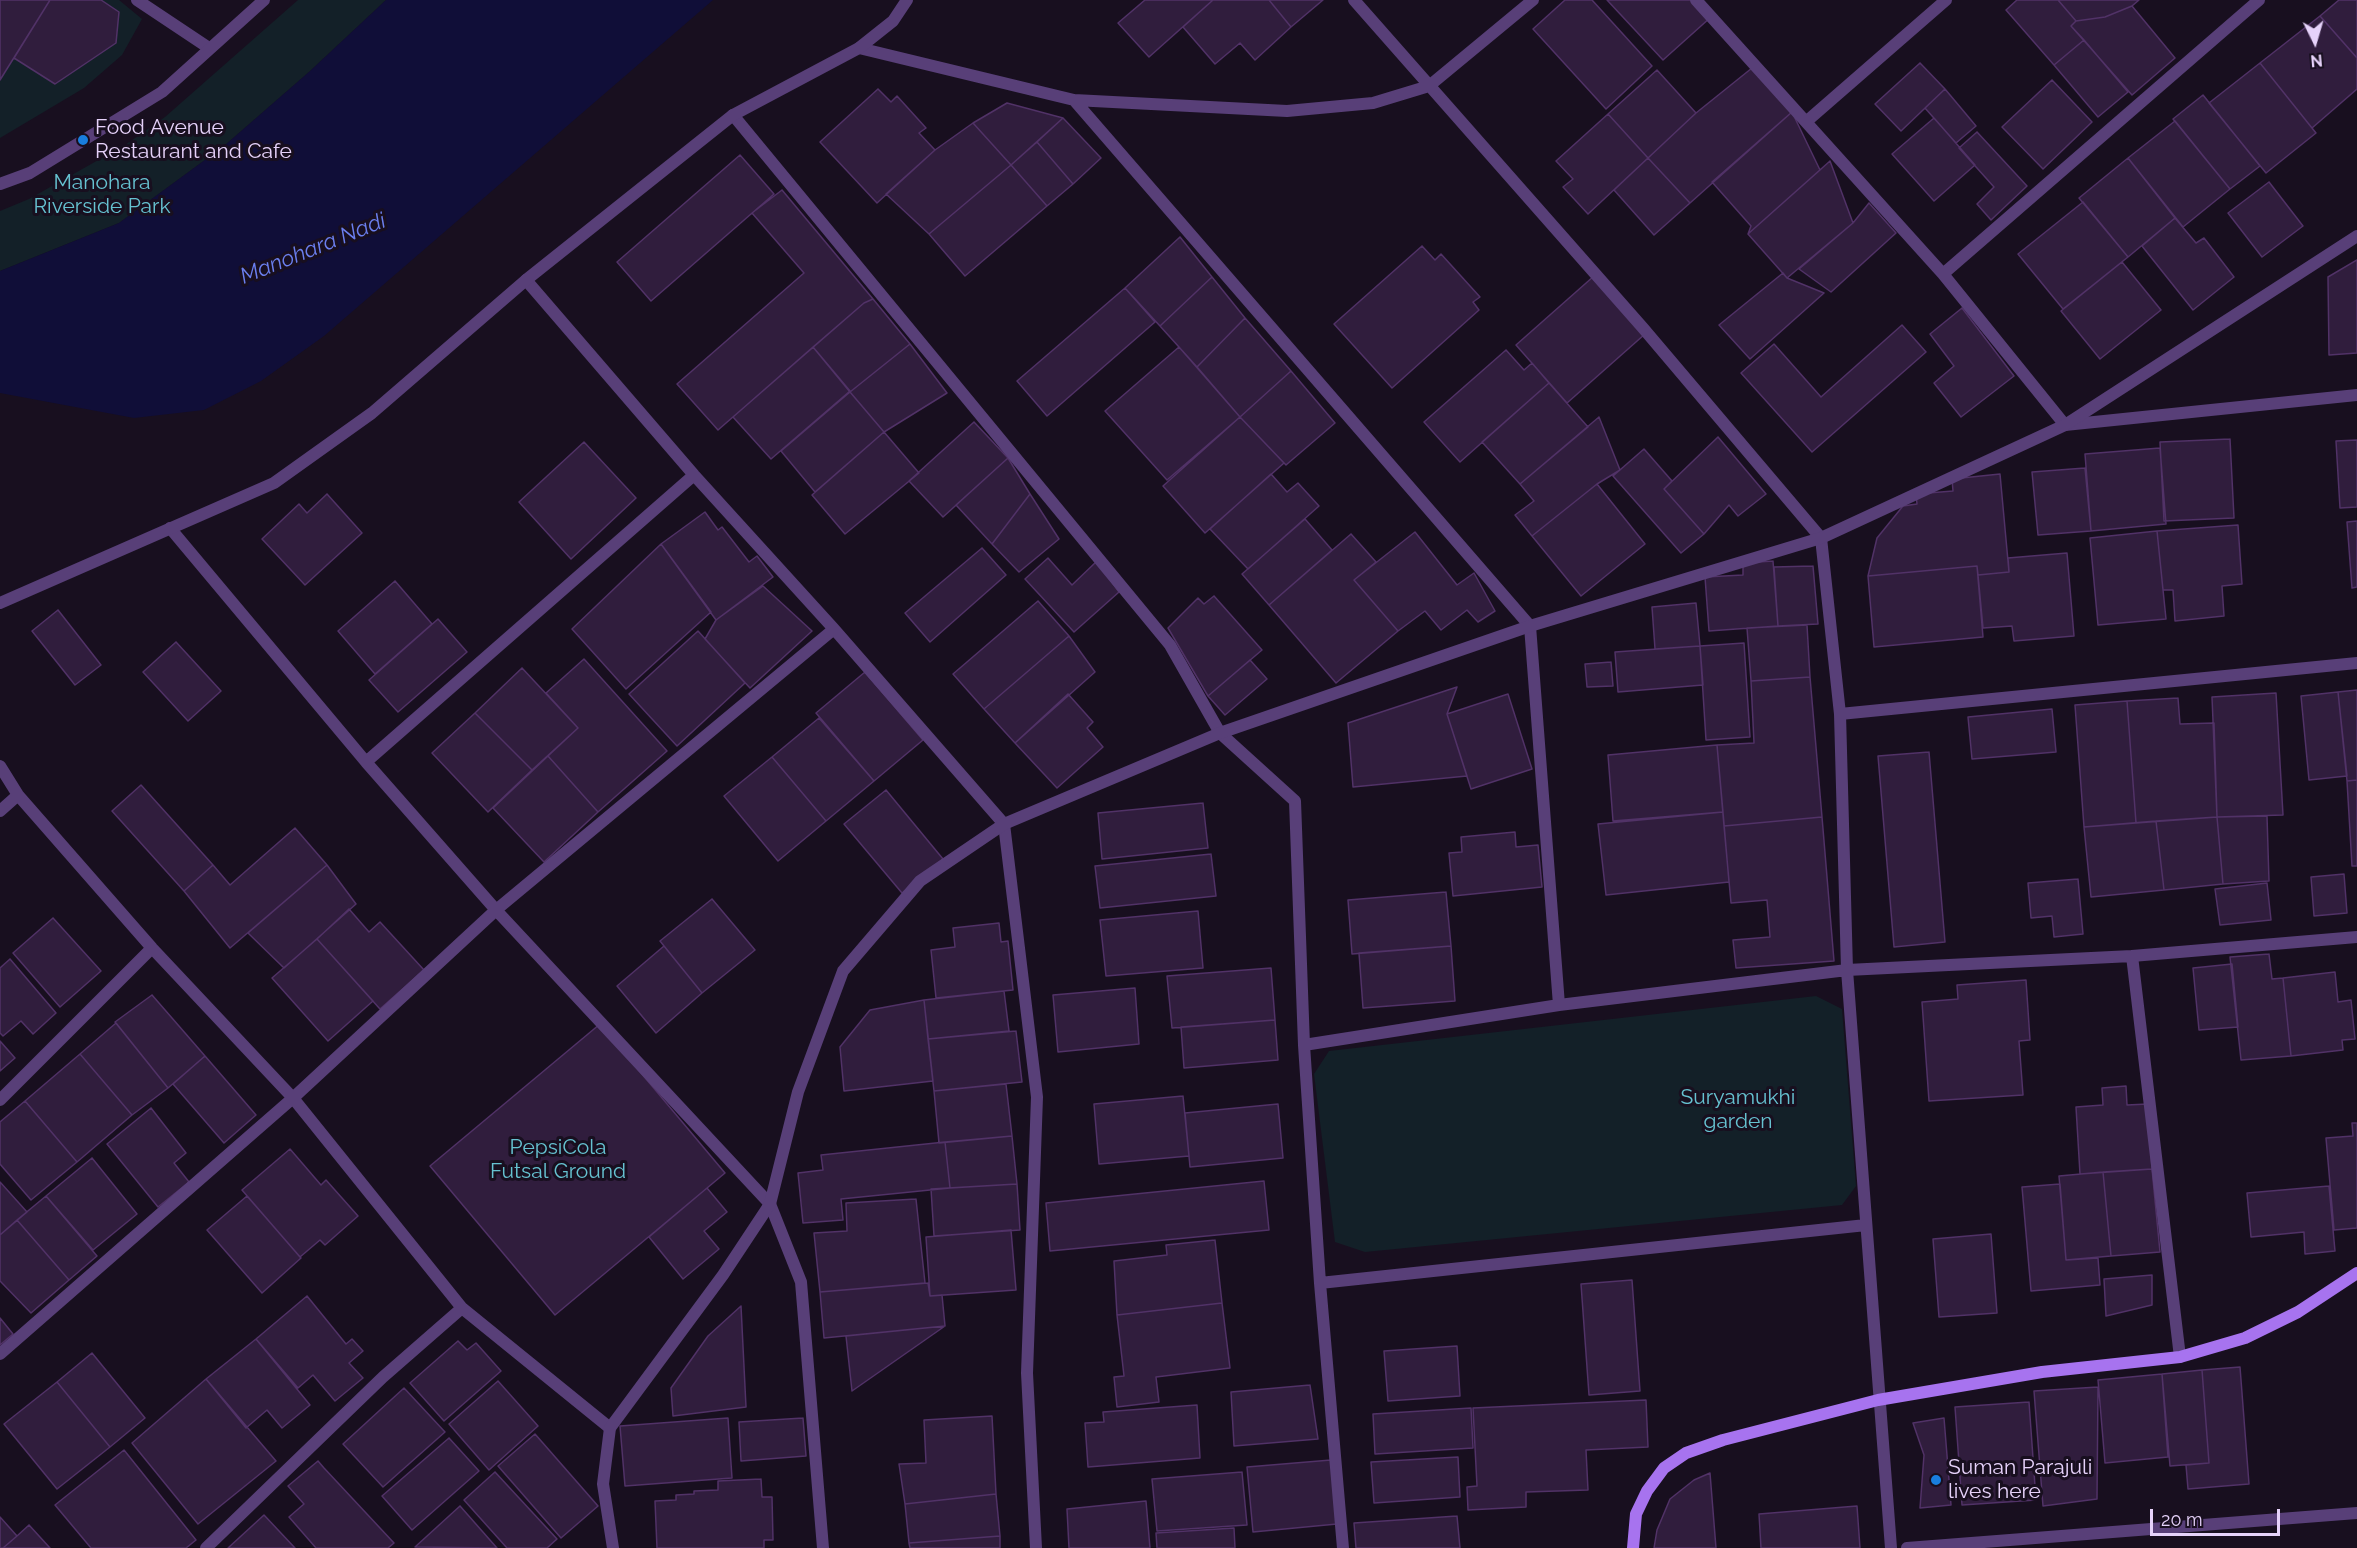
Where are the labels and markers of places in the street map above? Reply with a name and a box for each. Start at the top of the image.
place label: Food Avenue Restaurant and Cafe [95,115,292,165]
marker: Food Avenue Restaurant and Cafe [76,133,90,147]
place label: Suman Parajuli lives here [1948,1455,2092,1505]
marker: Suman Parajuli lives here [1929,1473,1943,1487]

